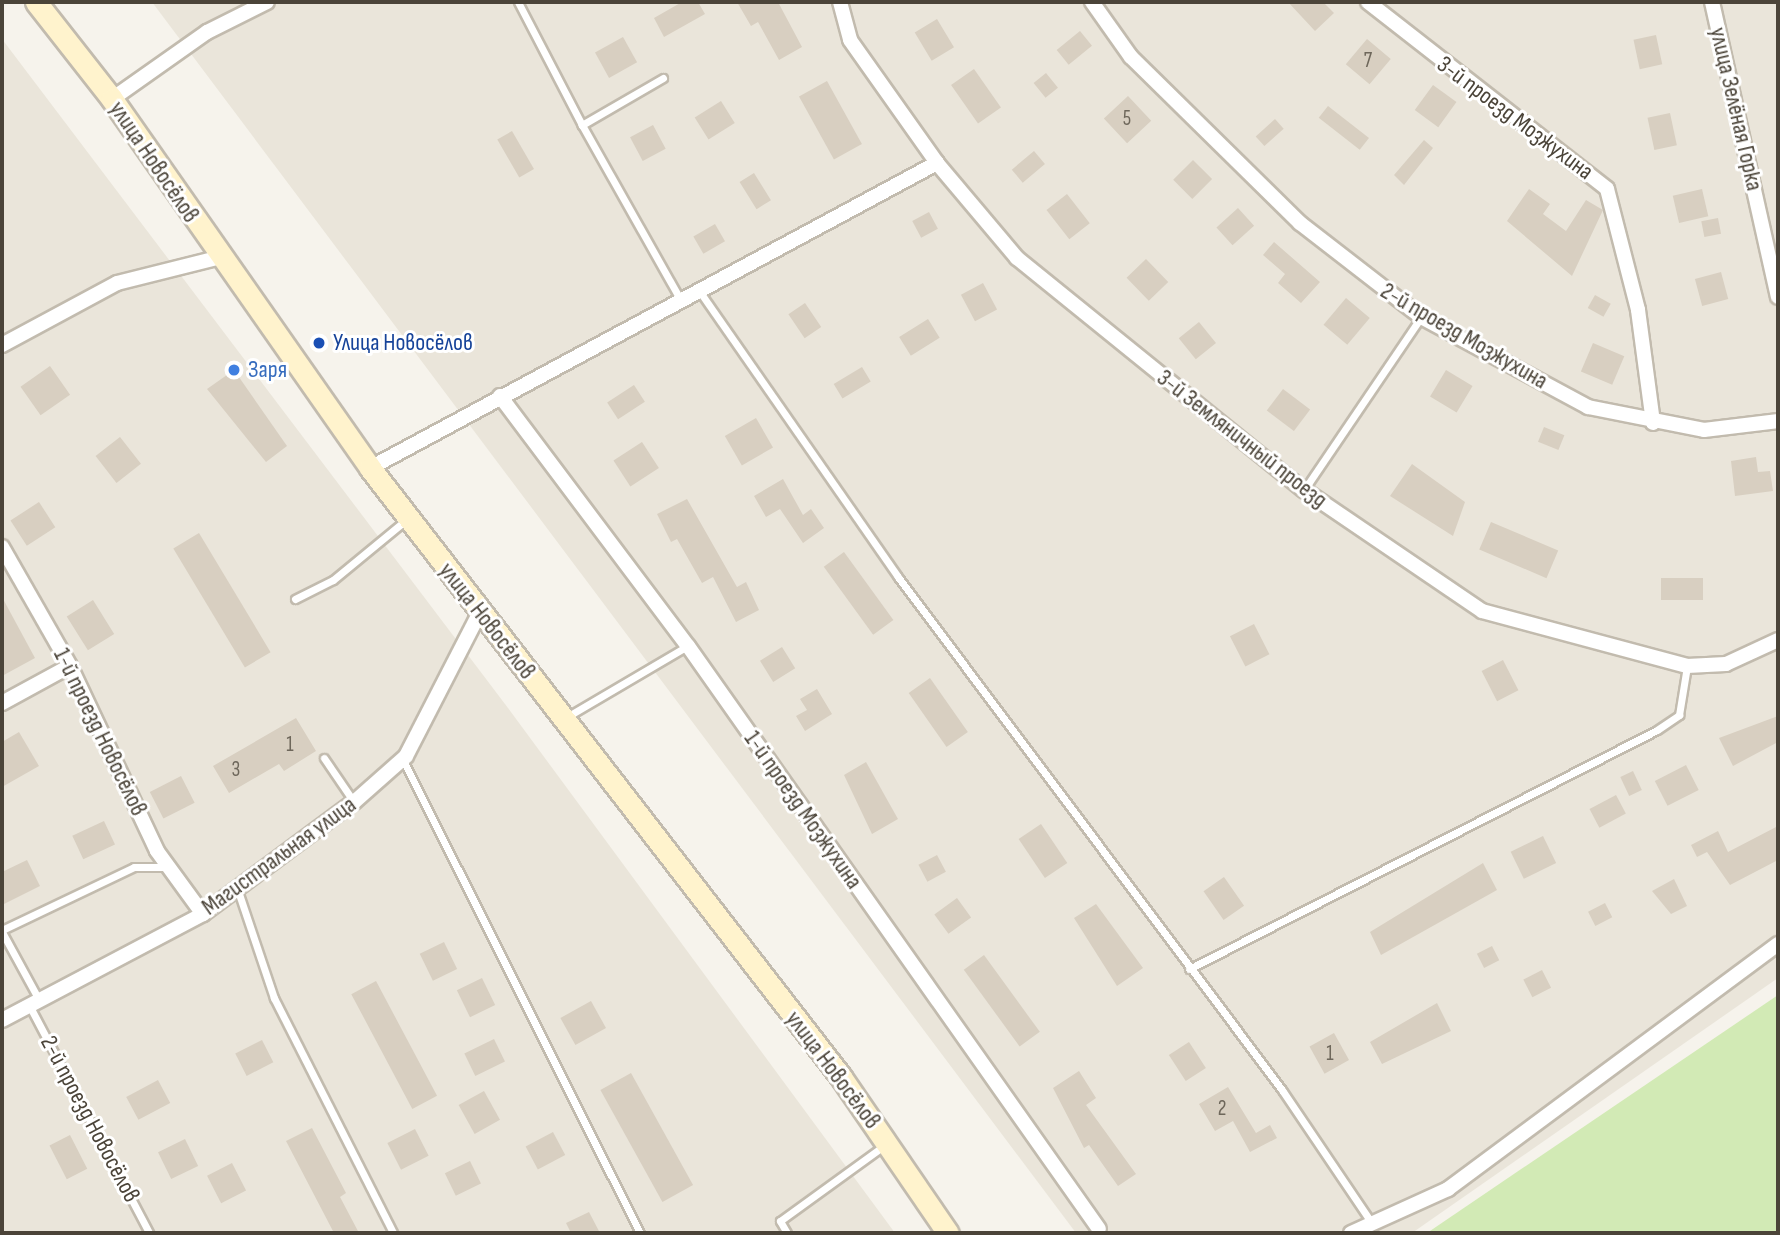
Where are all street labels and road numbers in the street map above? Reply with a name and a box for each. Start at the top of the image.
street label: улица Зелёная Горка [1703,25,1769,193]
street label: 3-й проезд Мозжухина [1431,50,1599,186]
street label: улица Новосёлов [103,96,205,228]
street label: 2-й проезд Мозжухина [1375,277,1553,395]
street label: 3-й Земляничный проезд [1151,364,1333,514]
street label: улица Новосёлов [432,557,542,685]
street label: 1-й проезд Новосёлов [47,643,153,821]
street label: 1-й проезд Мозжухина [738,725,868,895]
street label: Магистральная улица [196,790,362,922]
street label: улица Новосёлов [779,1005,887,1135]
street label: 2-й проезд Новосёлов [34,1031,146,1207]

